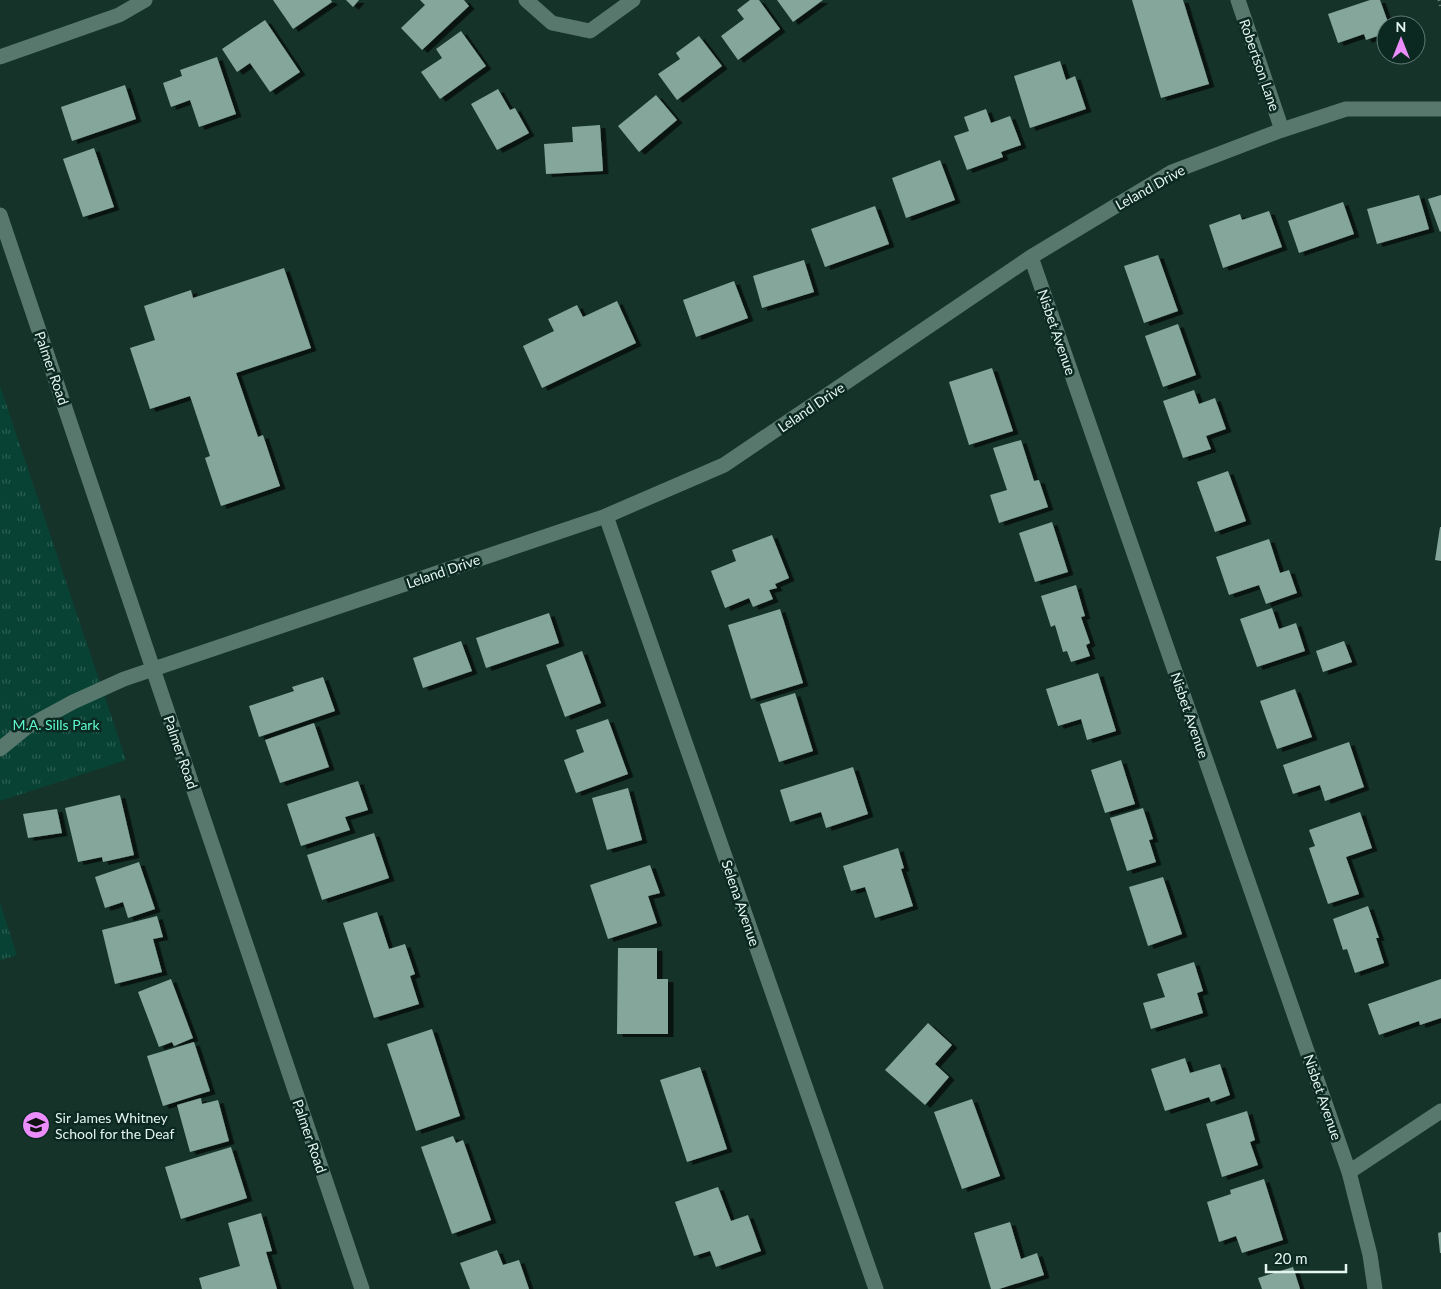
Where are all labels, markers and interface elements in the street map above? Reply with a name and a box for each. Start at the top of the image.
north arrow [1376,15,1426,65]
street label: Robertson Lane [1236,17,1284,113]
text: N [1396,18,1406,35]
street label: Leland Drive [1112,161,1188,213]
street label: Nisbet Avenue [1034,287,1080,377]
street label: Palmer Road [31,329,73,407]
street label: Leland Drive [774,378,848,436]
street label: Leland Drive [404,550,482,592]
street label: Nisbet Avenue [1167,670,1213,760]
street label: Palmer Road [160,713,202,791]
park label: M.A. Sills Park [12,716,100,733]
street label: Selena Avenue [718,858,764,948]
street label: Nisbet Avenue [1300,1052,1346,1142]
street label: Palmer Road [289,1097,331,1175]
place label: Sir James Whitney School for the Deaf [55,1109,174,1142]
school or university icon: Sir James Whitney School for the Deaf [21,1110,51,1140]
scale bar [1266,1242,1346,1274]
text: 20 m [1274,1249,1308,1267]

